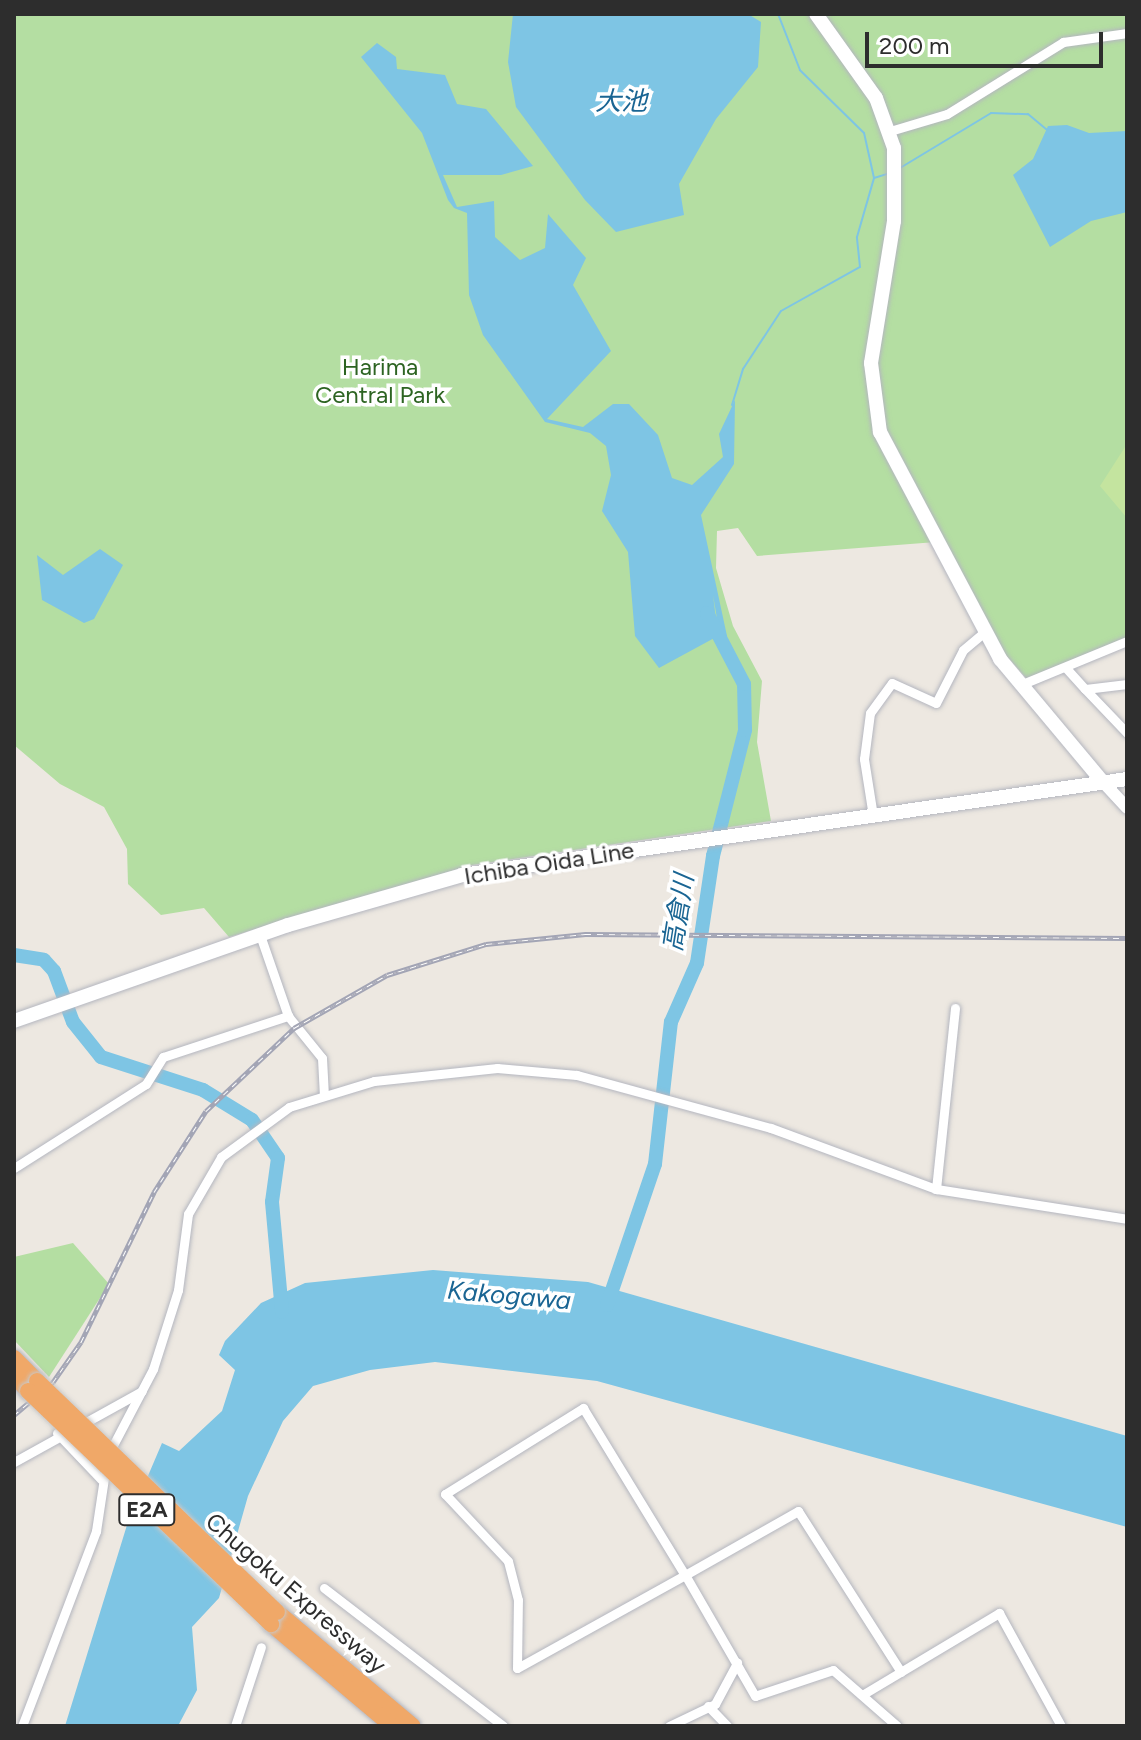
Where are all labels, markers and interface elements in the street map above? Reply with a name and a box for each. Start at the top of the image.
scale bar [869,16,1107,66]
text: 200 m [879,31,950,60]
water label: 大池 [595,86,647,118]
park label: Harima Central Park [315,353,445,409]
street label: Ichiba Oida Line [462,835,636,891]
water label: 高倉川 [657,872,701,954]
water label: Kakogawa [446,1275,572,1317]
road number: E2A [117,1492,177,1528]
street label: Chugoku Expressway [200,1507,392,1679]

